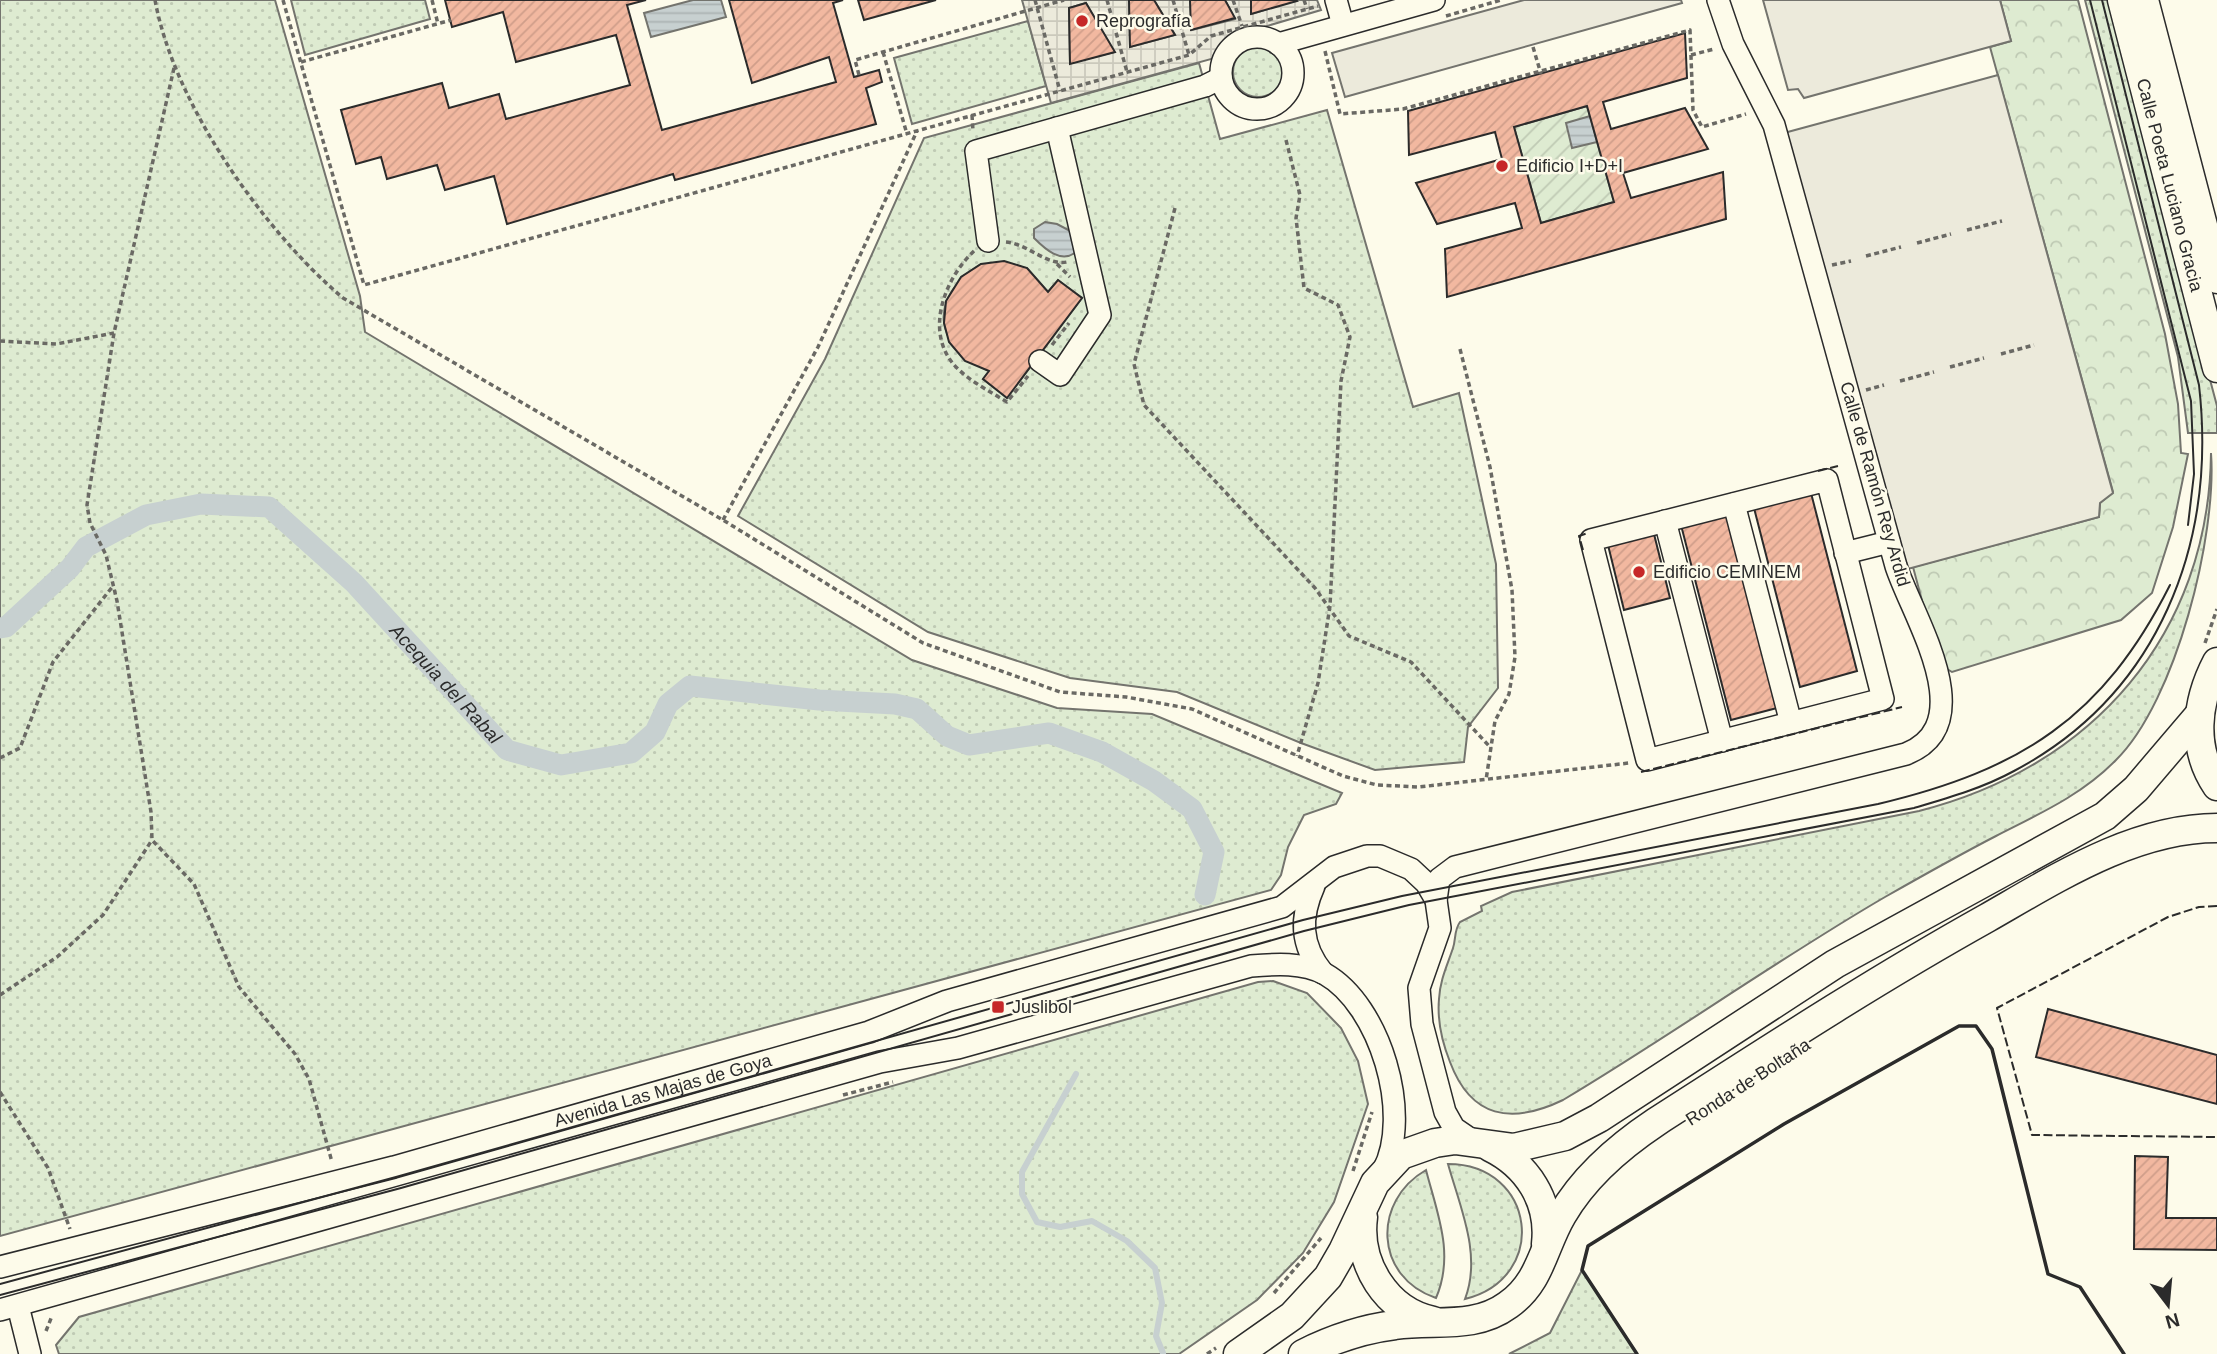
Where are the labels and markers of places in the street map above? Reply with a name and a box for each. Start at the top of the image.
place label: Reprografía [1096,11,1192,31]
marker: Reprografía [1074,13,1090,29]
place label: Edificio I+D+I [1516,156,1623,176]
marker: Edificio I+D+I [1494,158,1510,174]
place label: Edificio CEMINEM [1653,562,1801,582]
marker: Edificio CEMINEM [1631,564,1647,580]
place label: Juslibol [1012,997,1072,1017]
marker: Juslibol [990,999,1006,1015]

